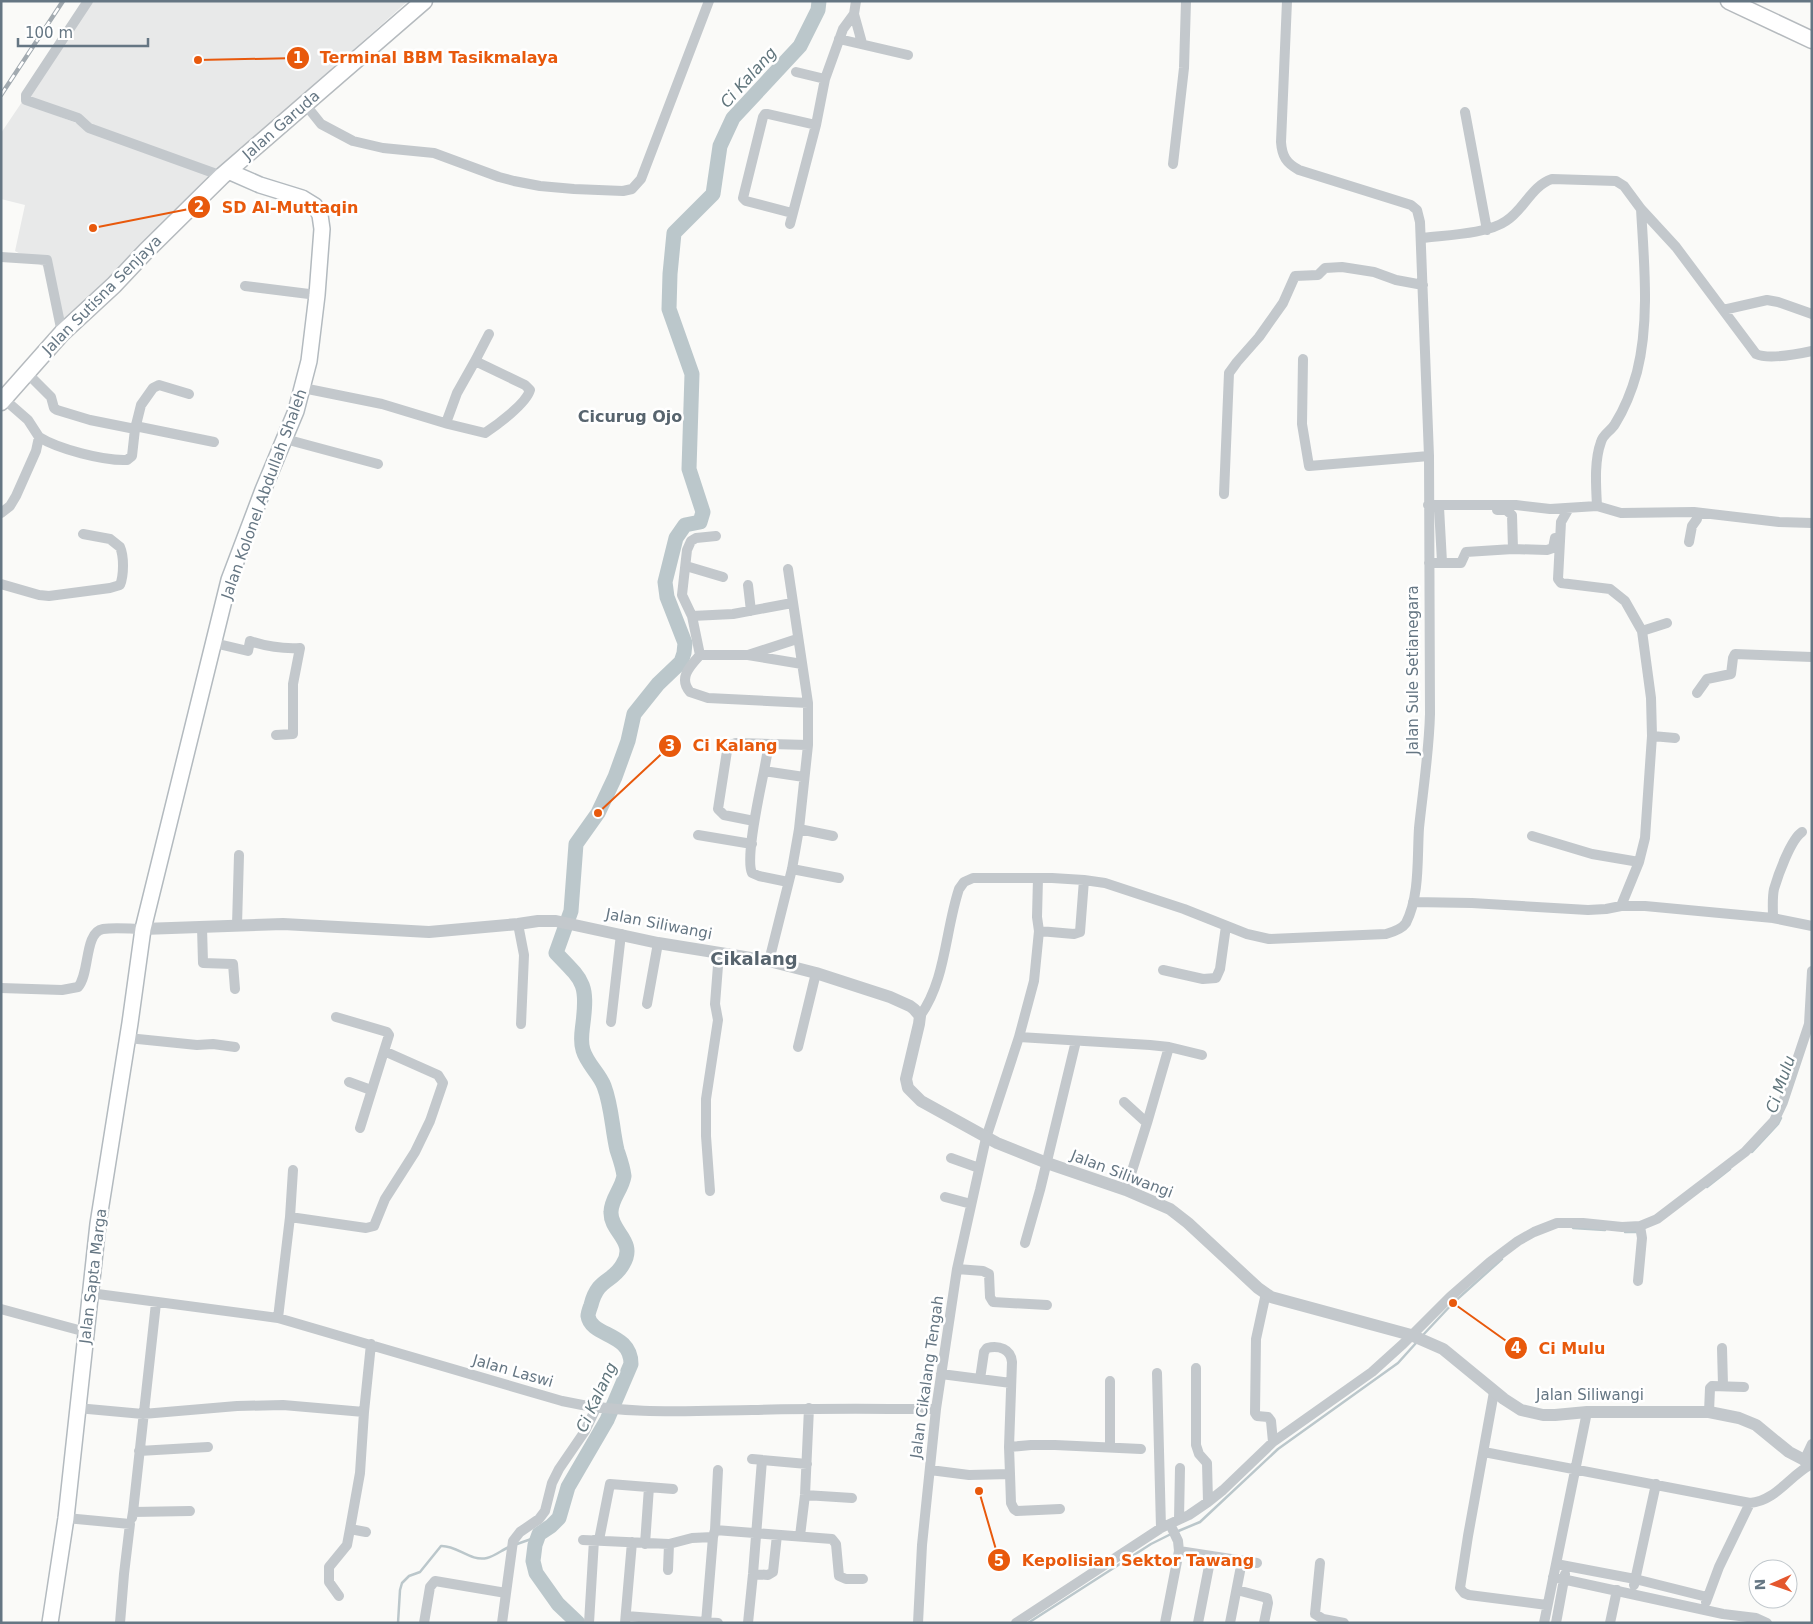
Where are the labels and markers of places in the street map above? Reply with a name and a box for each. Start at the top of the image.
callout: Terminal BBM Tasikmalaya [285,42,569,73]
callout: SD Al-Muttaqin [187,192,368,223]
callout: Ci Kalang [658,730,788,761]
callout: Ci Mulu [1503,1333,1615,1364]
callout: Kepolisian Sektor Tawang [986,1545,1264,1576]

